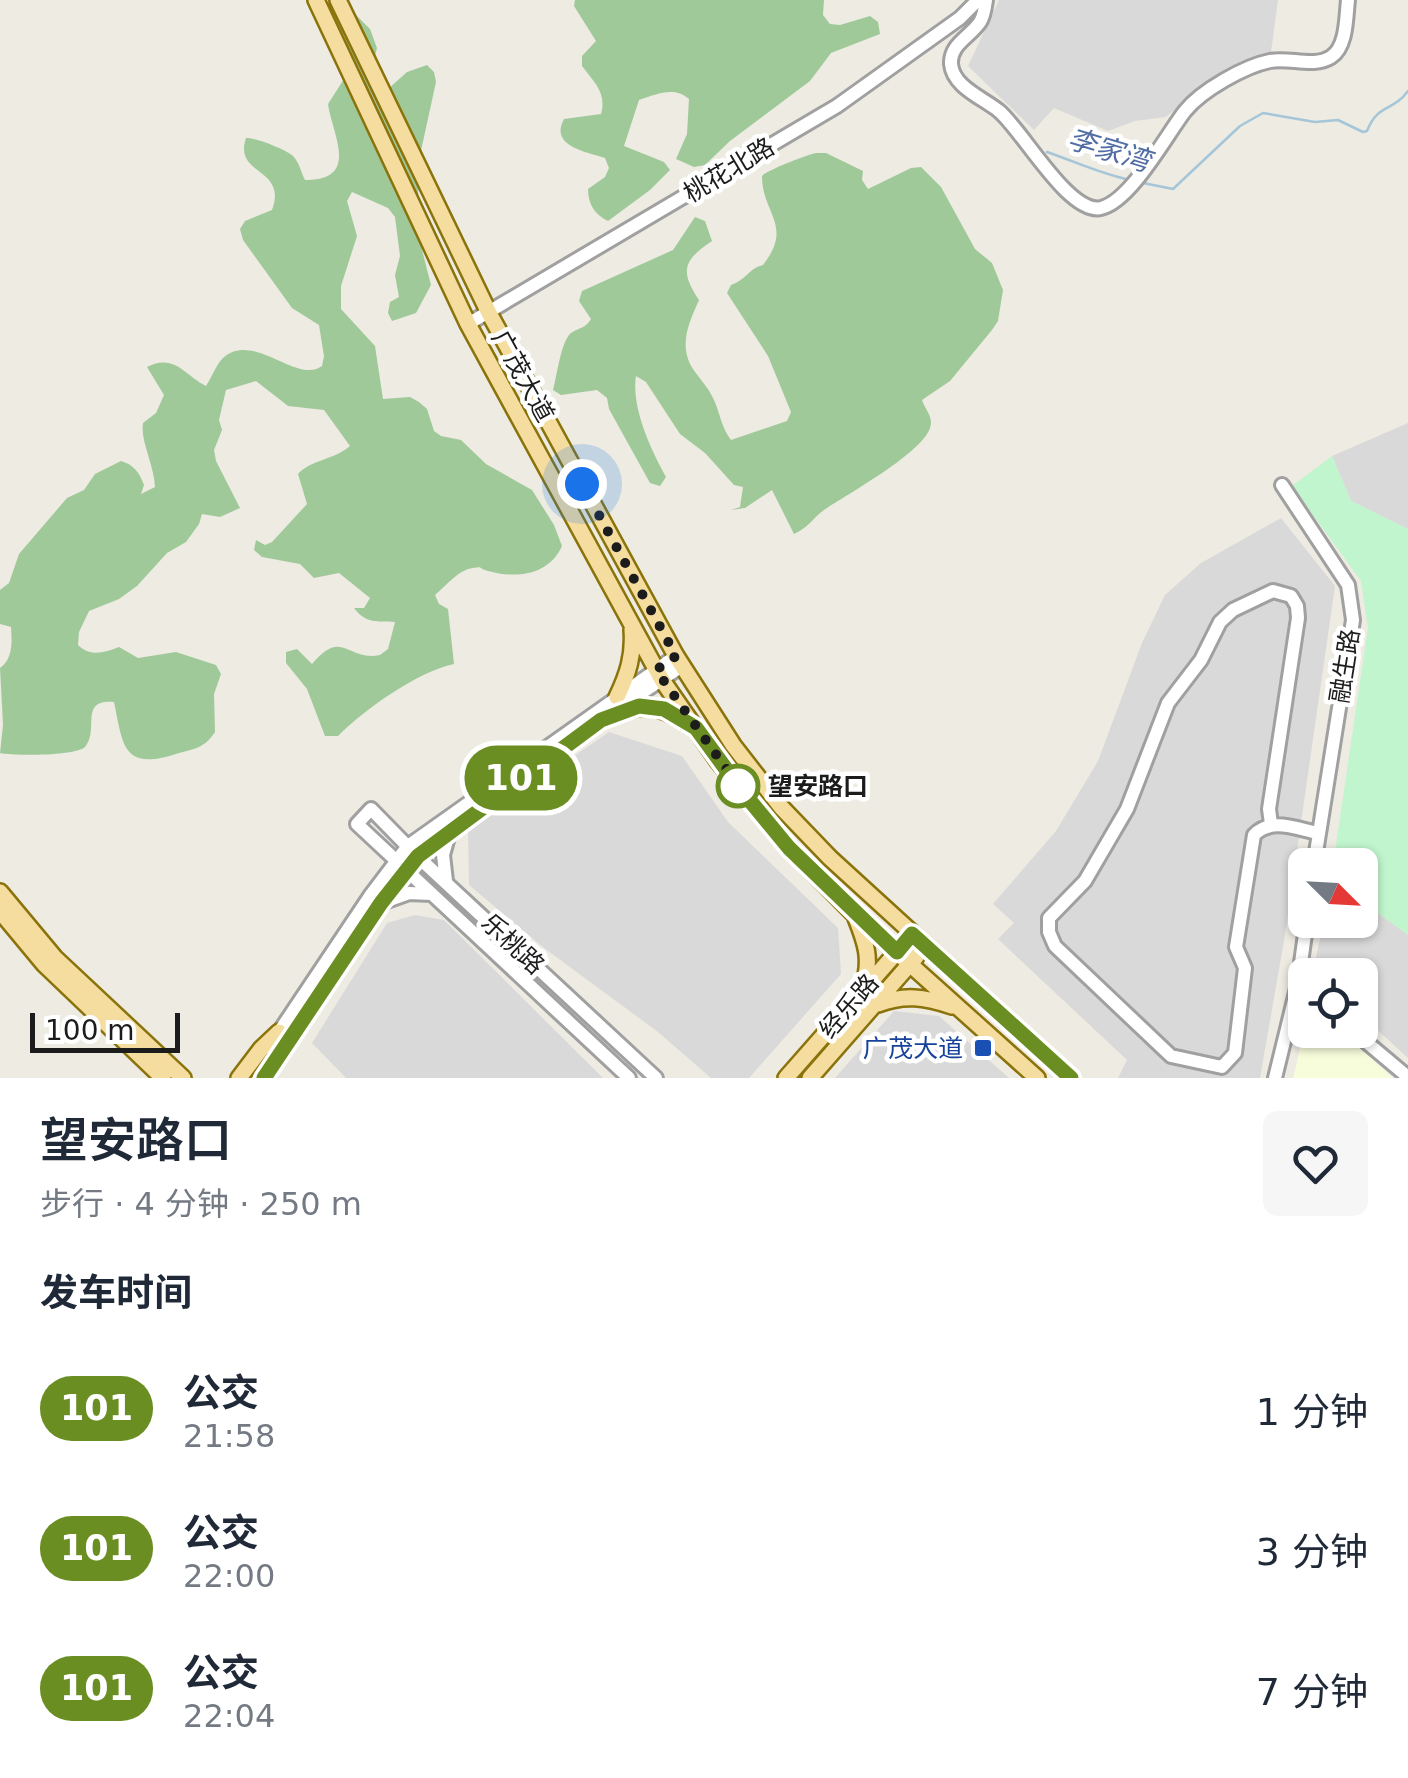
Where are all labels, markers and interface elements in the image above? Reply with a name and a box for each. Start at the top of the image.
water label: 李家湾 [1064,122,1158,179]
street label: 桃花北路 [679,132,779,208]
street label: 广茂大道 [486,325,560,427]
your location [557,459,607,509]
street label: 融生路 [1325,627,1365,705]
line badge: 101 [464,746,578,810]
text: 101 [484,758,558,798]
marker: 望安路口 [717,765,759,807]
place label: 望安路口 [768,772,868,801]
north arrow [1288,848,1378,938]
map controls [1288,848,1378,1048]
street label: 乐桃路 [476,908,550,980]
button: locate [1288,958,1378,1048]
street label: 经乐路 [813,968,885,1044]
scale bar [30,1008,180,1052]
text: 100 m [45,1014,135,1047]
place label: 广茂大道 [863,1034,963,1063]
marker: 广茂大道 [972,1037,994,1059]
button: heart [1263,1111,1368,1216]
text: 望安路口 [40,1112,232,1168]
text: 步行 · 4 分钟 · 250 m [40,1185,362,1223]
text: 发车时间 [40,1271,192,1315]
text: 公交 [183,1371,259,1415]
text: 101 [60,1388,133,1428]
text: 1 分钟 [1256,1390,1368,1434]
text: 21:58 [183,1417,275,1455]
text: 公交 [183,1511,259,1555]
text: 101 [60,1528,133,1568]
text: 3 分钟 [1256,1530,1368,1574]
text: 22:00 [183,1557,275,1595]
text: 公交 [183,1651,259,1695]
text: 101 [60,1668,133,1708]
text: 7 分钟 [1256,1670,1368,1714]
text: 22:04 [183,1697,275,1735]

